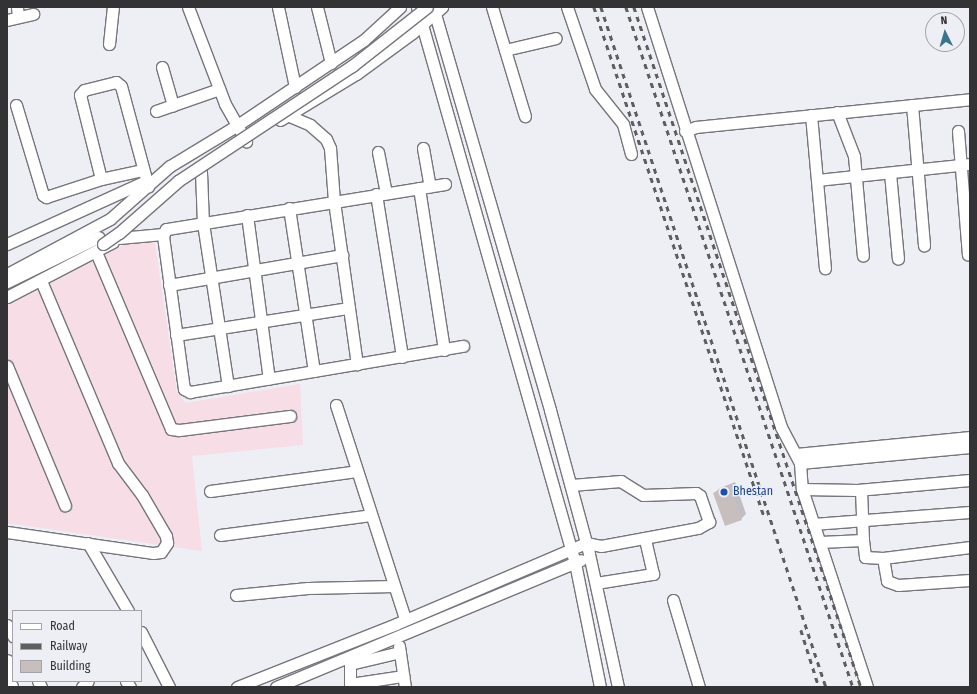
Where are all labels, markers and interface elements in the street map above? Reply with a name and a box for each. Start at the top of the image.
north arrow [925,12,965,52]
text: N [940,14,948,27]
place label: Bhestan [733,485,773,499]
marker: Bhestan [718,486,730,498]
legend [12,610,142,682]
text: Road [50,619,75,633]
text: Railway [50,639,87,653]
text: Building [50,659,90,673]

